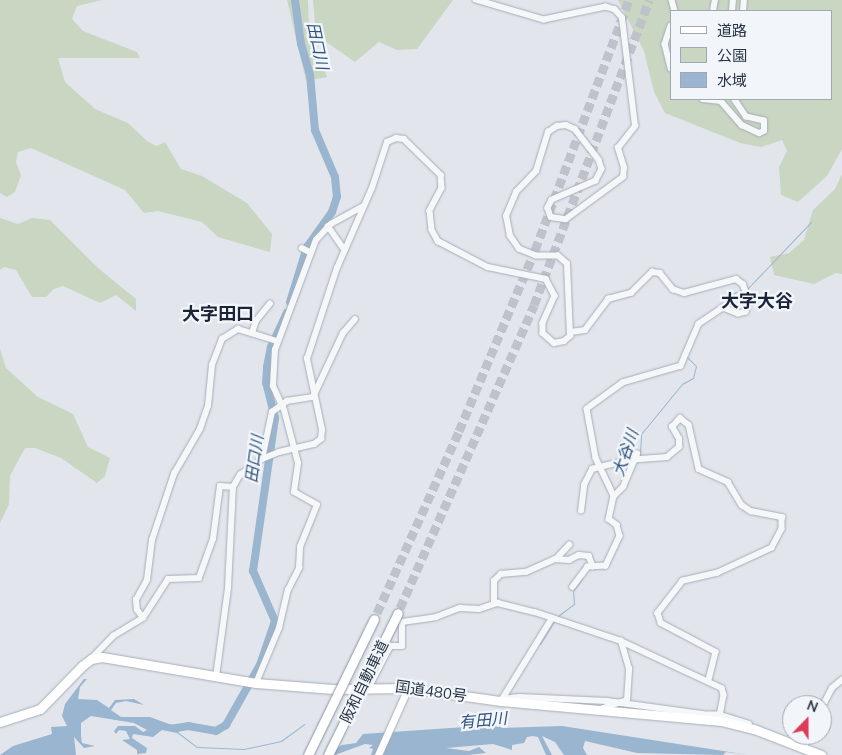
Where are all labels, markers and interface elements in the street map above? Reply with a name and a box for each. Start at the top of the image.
legend [670,10,832,100]
water label: 田口川 [303,21,331,71]
text: 道路 [717,21,747,41]
text: 公園 [717,46,747,66]
text: 水域 [717,71,747,91]
district label: 大字大谷 [721,290,793,312]
district label: 大字田口 [182,303,254,325]
water label: 大谷川 [609,427,643,479]
water label: 田口川 [242,434,268,484]
street label: 阪和自動車道 [337,638,393,726]
street label: 国道480号 [394,678,468,706]
north arrow [782,695,832,745]
text: N [804,696,821,717]
water label: 有田川 [458,709,508,733]

